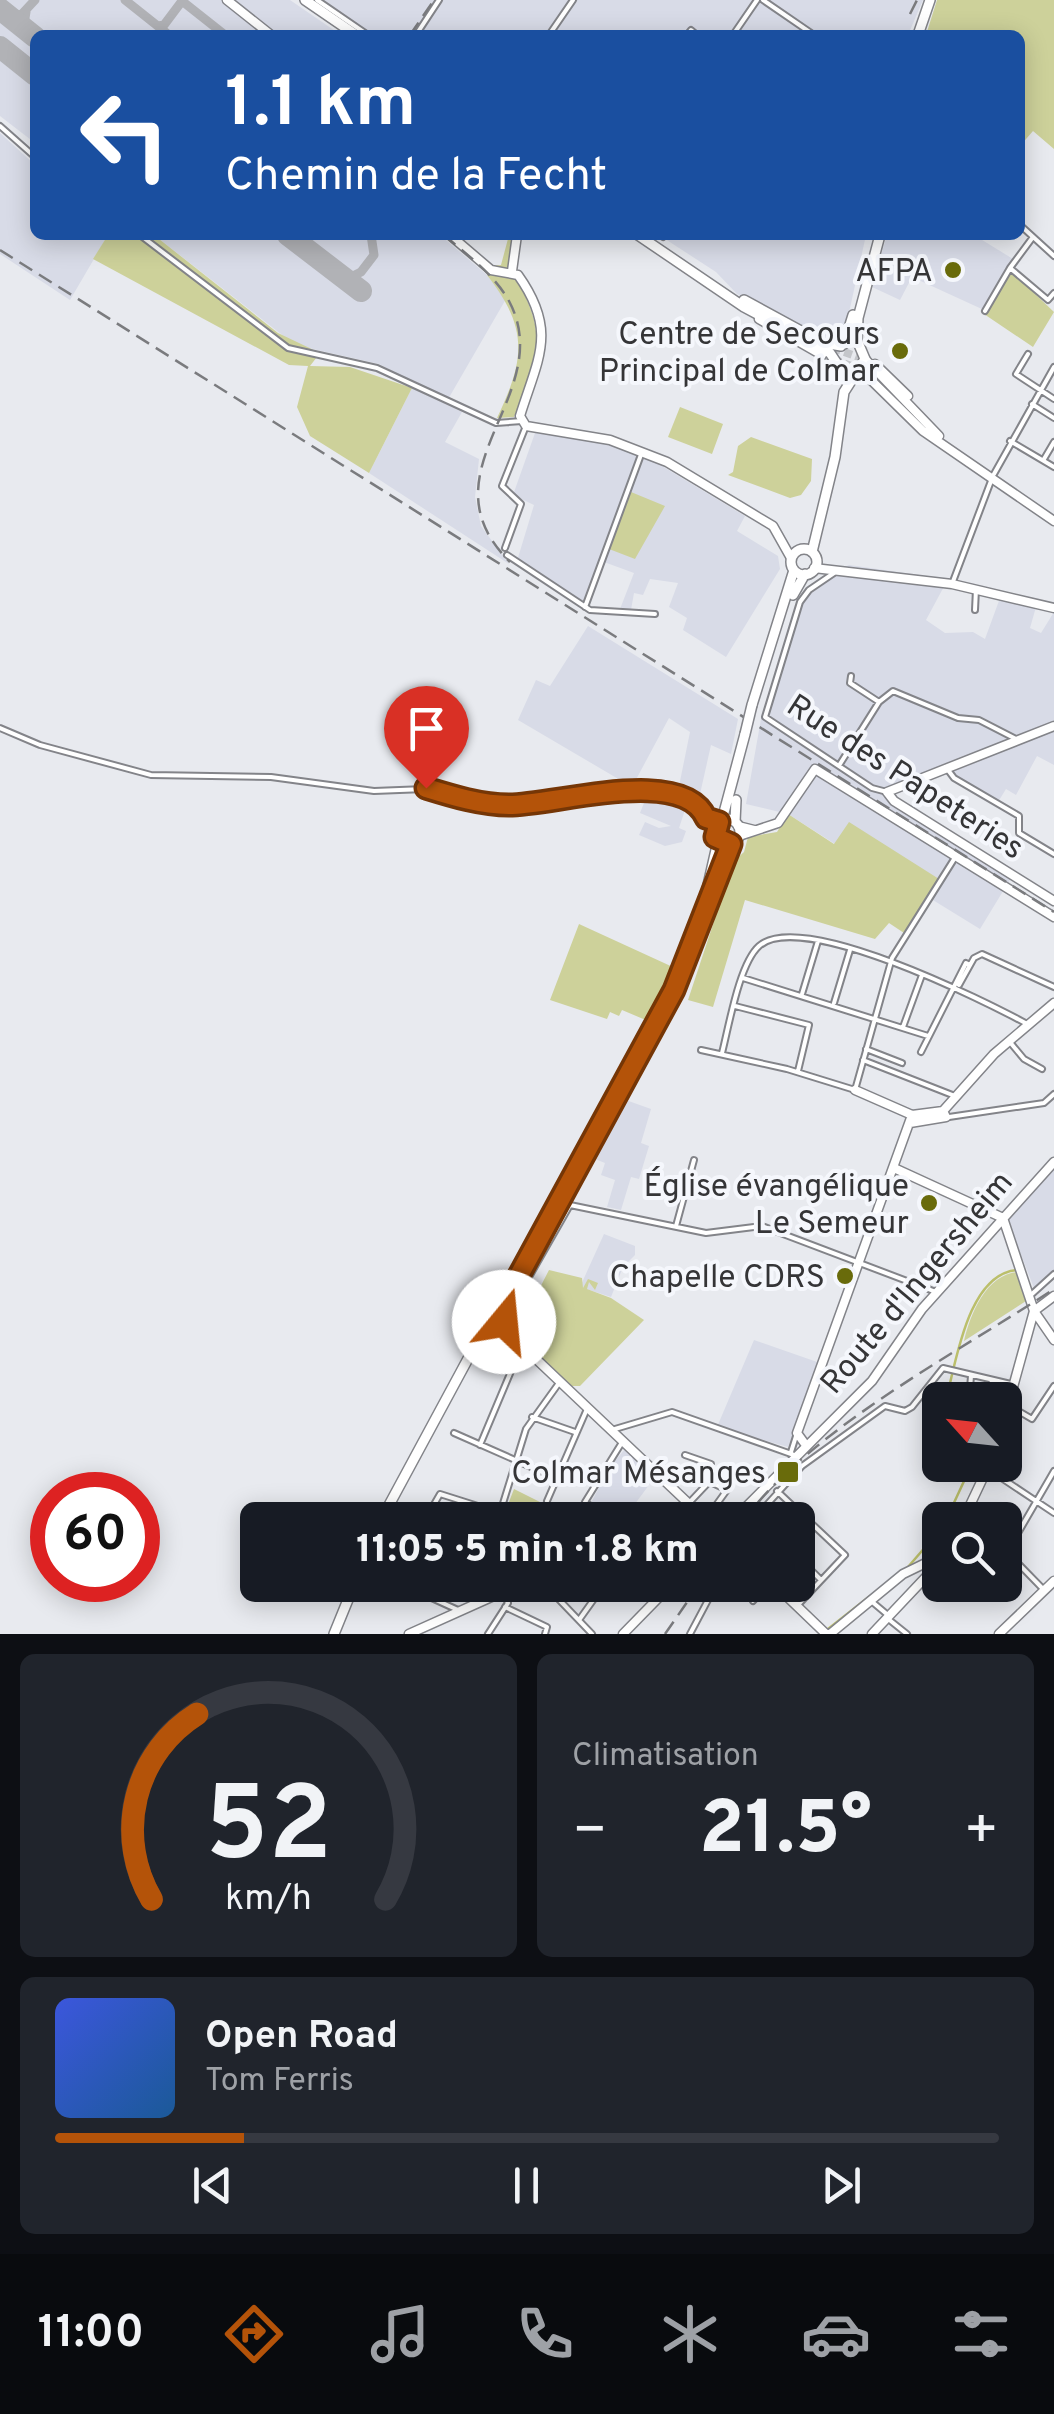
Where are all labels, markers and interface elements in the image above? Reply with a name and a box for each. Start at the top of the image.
text: 1.1 km [225,62,416,151]
icon: left [60,70,190,200]
text: Chemin de la Fecht [225,149,607,206]
place label: AFPA [855,253,933,293]
marker: AFPA [942,259,964,281]
place label: Centre de Secours Principal de Colmar [599,316,880,393]
marker: Centre de Secours Principal de Colmar [889,340,911,362]
pin [384,686,469,789]
street label: Rue des Papeteries [778,687,1030,870]
icon: arrive [399,701,454,756]
street label: Route d'Ingersheim [813,1164,1023,1404]
place label: Église évangélique Le Semeur [644,1166,909,1245]
marker: Église évangélique Le Semeur [918,1192,940,1214]
place label: Chapelle CDRS [610,1259,825,1299]
marker: Chapelle CDRS [834,1265,856,1287]
position arrow [452,1270,556,1374]
north arrow [922,1382,1022,1482]
map controls [922,1382,1022,1602]
place label: Colmar Mésanges [511,1455,766,1495]
marker: Colmar Mésanges [775,1459,801,1485]
speed limit sign: 60 [30,1472,160,1602]
button: search [922,1502,1022,1602]
text: 11:05 · 5 min · 1.8 km [356,1527,699,1576]
text: Climatisation [572,1737,759,1777]
text: 52 [205,1765,332,1897]
text: 21.5° [699,1785,872,1880]
text: − [572,1798,607,1868]
text: + [964,1798,999,1868]
text: km/h [225,1877,312,1923]
text: Open Road [205,2013,398,2062]
text: Tom Ferris [205,2062,354,2102]
icon: previous [185,2158,240,2213]
icon: pause [499,2158,554,2213]
icon: next [814,2158,869,2213]
icon: directions [219,2299,289,2369]
icon: music [365,2299,435,2369]
icon: phone [510,2299,580,2369]
icon: climate [655,2299,725,2369]
icon: car [801,2299,871,2369]
icon: filters [946,2299,1016,2369]
text: 11:00 [38,2306,144,2363]

